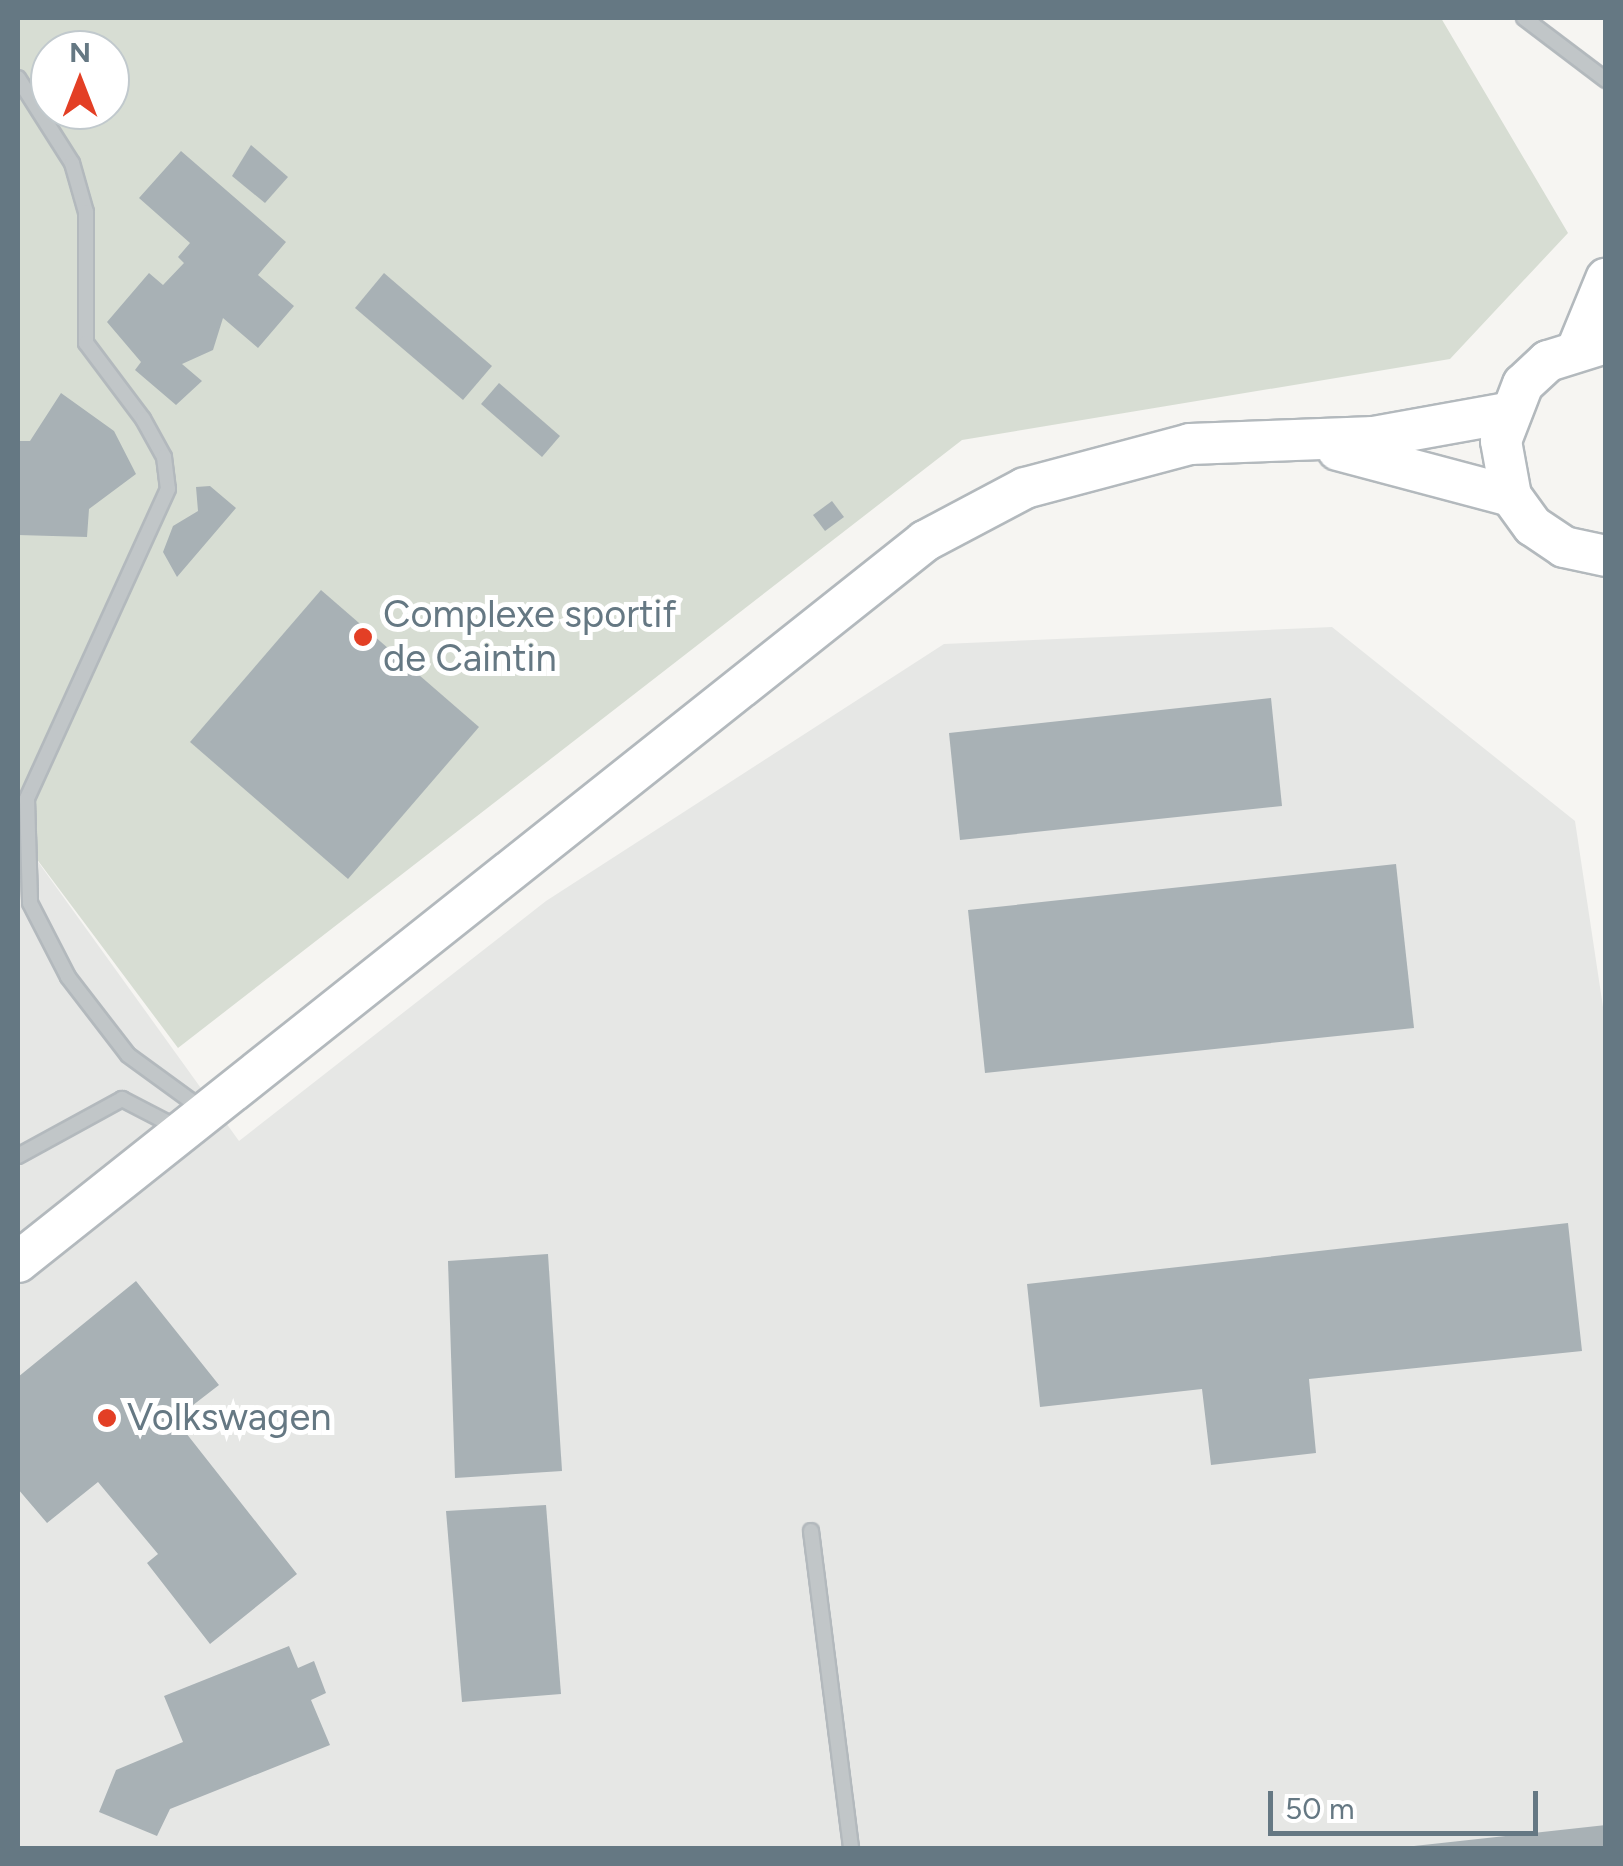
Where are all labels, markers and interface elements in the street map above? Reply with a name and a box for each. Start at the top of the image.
north arrow [30,30,130,130]
text: N [69,35,91,69]
place label: Complexe sportif de Caintin [383,592,676,682]
marker: Complexe sportif de Caintin [352,626,374,648]
place label: Volkswagen [127,1395,331,1441]
marker: Volkswagen [96,1407,118,1429]
scale bar [1273,1771,1543,1833]
text: 50 m [1285,1790,1354,1827]

